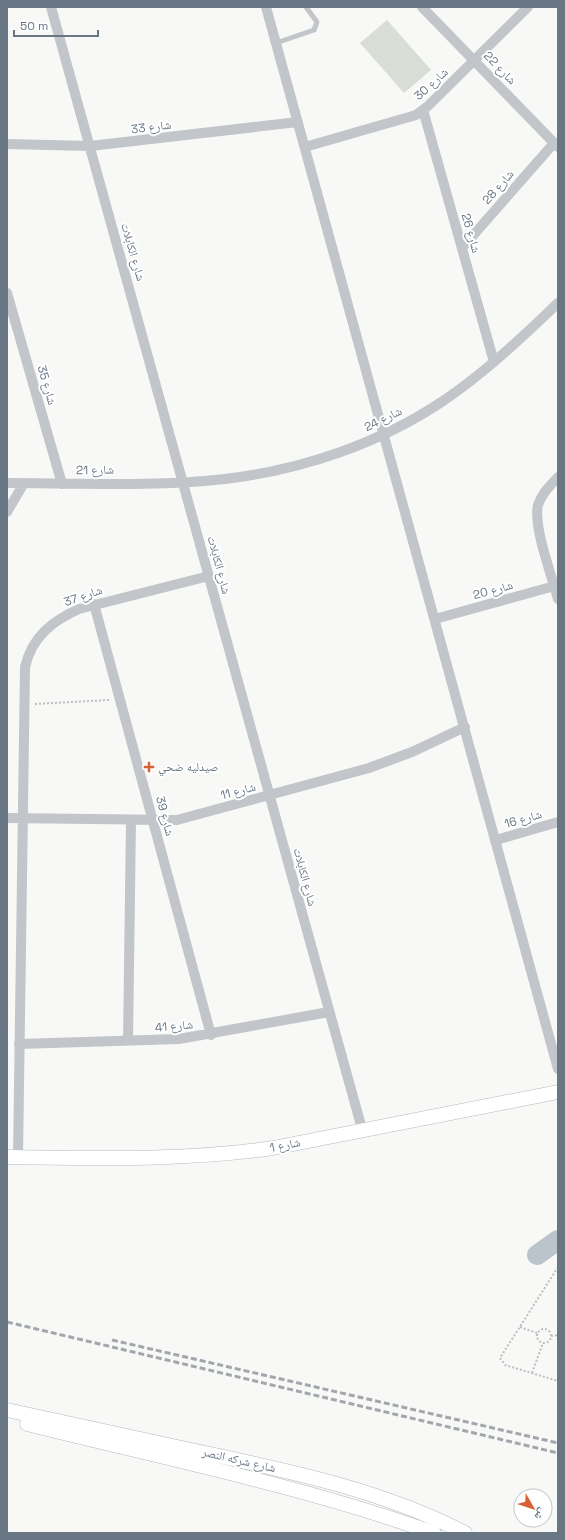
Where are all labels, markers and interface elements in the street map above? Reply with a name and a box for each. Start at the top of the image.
scale bar [14,12,98,38]
text: 50 m [20,18,48,34]
street label: شارع 22 [480,48,520,88]
street label: شارع 30 [411,64,451,104]
street label: شارع 33 [130,117,172,137]
street label: شارع 28 [479,166,517,208]
street label: شارع 26 [458,211,484,255]
street label: شارع الكابلات [117,221,149,283]
street label: شارع 35 [34,363,60,407]
street label: شارع 24 [361,403,405,435]
street label: شارع 21 [76,462,114,478]
street label: شارع الكابلات [204,534,234,596]
street label: شارع 20 [471,577,515,603]
street label: شارع 37 [62,582,105,610]
place label: صيدليه ضحي [158,759,218,777]
marker: صيدليه ضحي [143,761,155,773]
street label: شارع 11 [219,779,258,803]
street label: شارع 39 [152,794,178,838]
street label: شارع 16 [502,806,544,832]
street label: شارع الكابلات [290,846,320,908]
street label: شارع 41 [154,1016,194,1036]
street label: شارع 1 [268,1134,302,1156]
street label: شارع شركه النصر [200,1444,278,1476]
north arrow [513,1488,553,1528]
text: ش [531,1505,550,1523]

